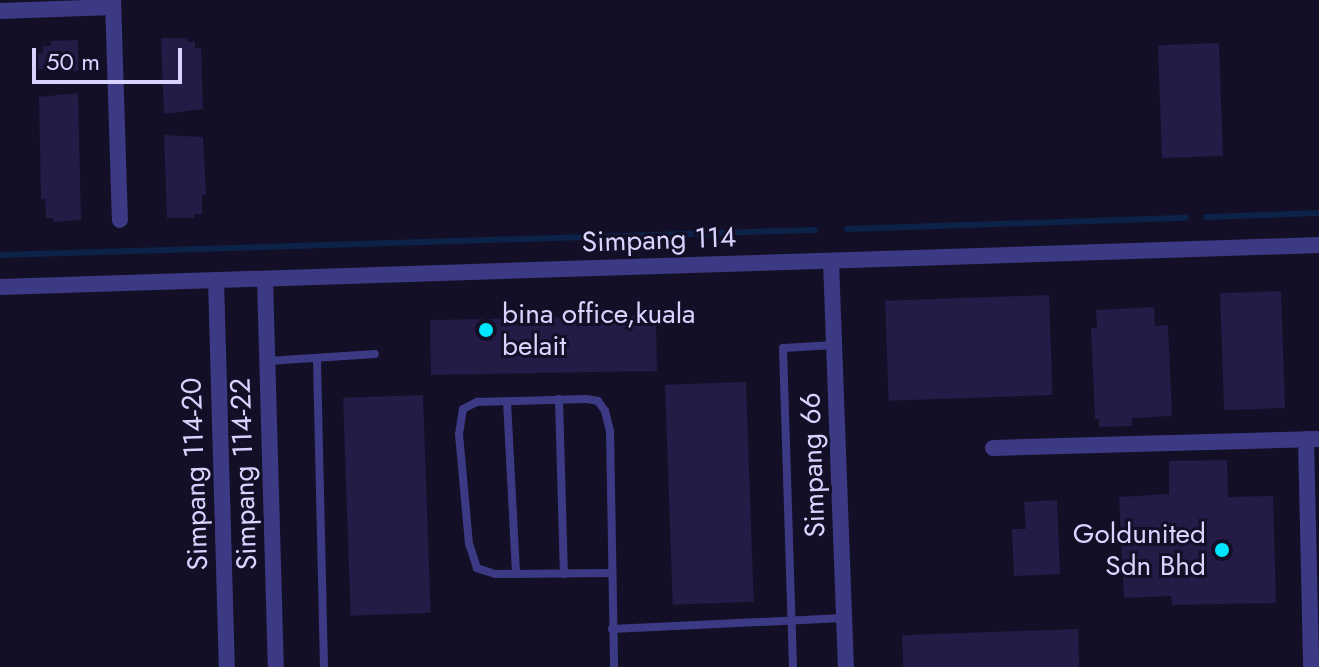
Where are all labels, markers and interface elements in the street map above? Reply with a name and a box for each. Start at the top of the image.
scale bar [36,32,186,82]
text: 50 m [46,44,100,79]
street label: Simpang 114 [581,221,737,259]
place label: bina office,kuala belait [502,297,696,363]
marker: bina office,kuala belait [477,321,495,339]
street label: Simpang 114-20 [175,377,215,571]
street label: Simpang 114-22 [224,377,264,571]
street label: Simpang 66 [794,392,832,538]
place label: Goldunited Sdn Bhd [1073,517,1206,583]
marker: Goldunited Sdn Bhd [1213,541,1231,559]

